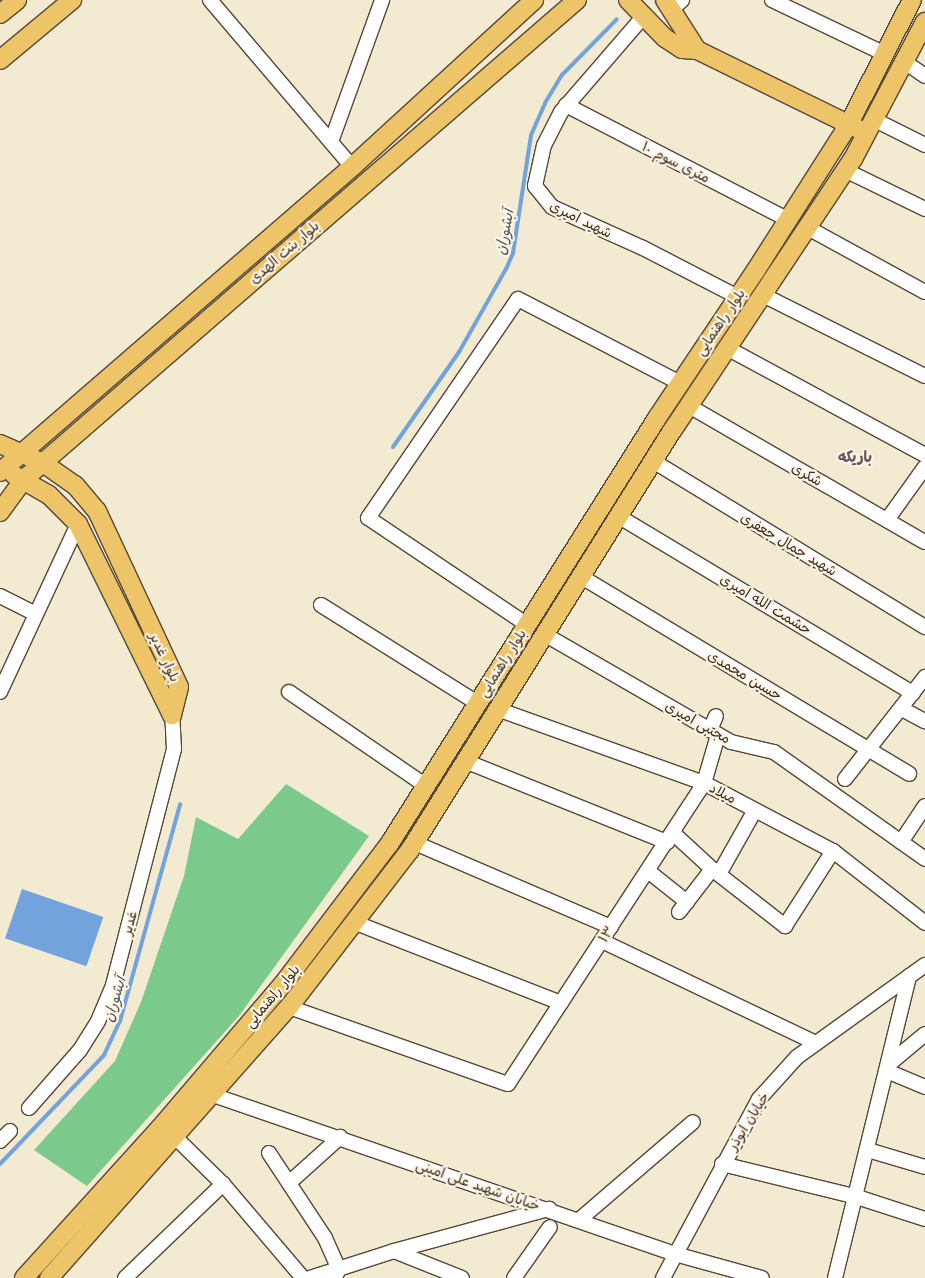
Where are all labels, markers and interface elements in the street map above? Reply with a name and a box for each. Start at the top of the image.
street label: ۱۰ متری سوم [639,138,713,186]
street label: شهید امیری [547,197,615,241]
water label: آبشوران [490,208,516,256]
street label: بلوار بنت الهدی [246,217,322,287]
street label: بلوار راهنمایی [691,285,749,359]
district label: باریکه [838,447,872,465]
street label: شکری [789,459,825,489]
street label: شهید جمال جعفری [738,509,840,579]
street label: حشمت الله امیری [717,570,815,638]
street label: بلوار راهنمایی [474,626,530,700]
street label: بلوار غدیر [146,630,184,684]
street label: حسین محمدی [705,646,785,704]
street label: مجتبی امیری [662,697,734,747]
street label: میلاد [707,779,739,807]
street label: غدیر [118,909,140,937]
street label: ۱۳ [594,922,618,946]
street label: بلوار راهنمایی [241,961,303,1031]
water label: آبشوران [98,974,128,1024]
street label: خیابان ابوذر [724,1089,772,1153]
street label: خیابان شهید علی امینی [414,1156,542,1214]

